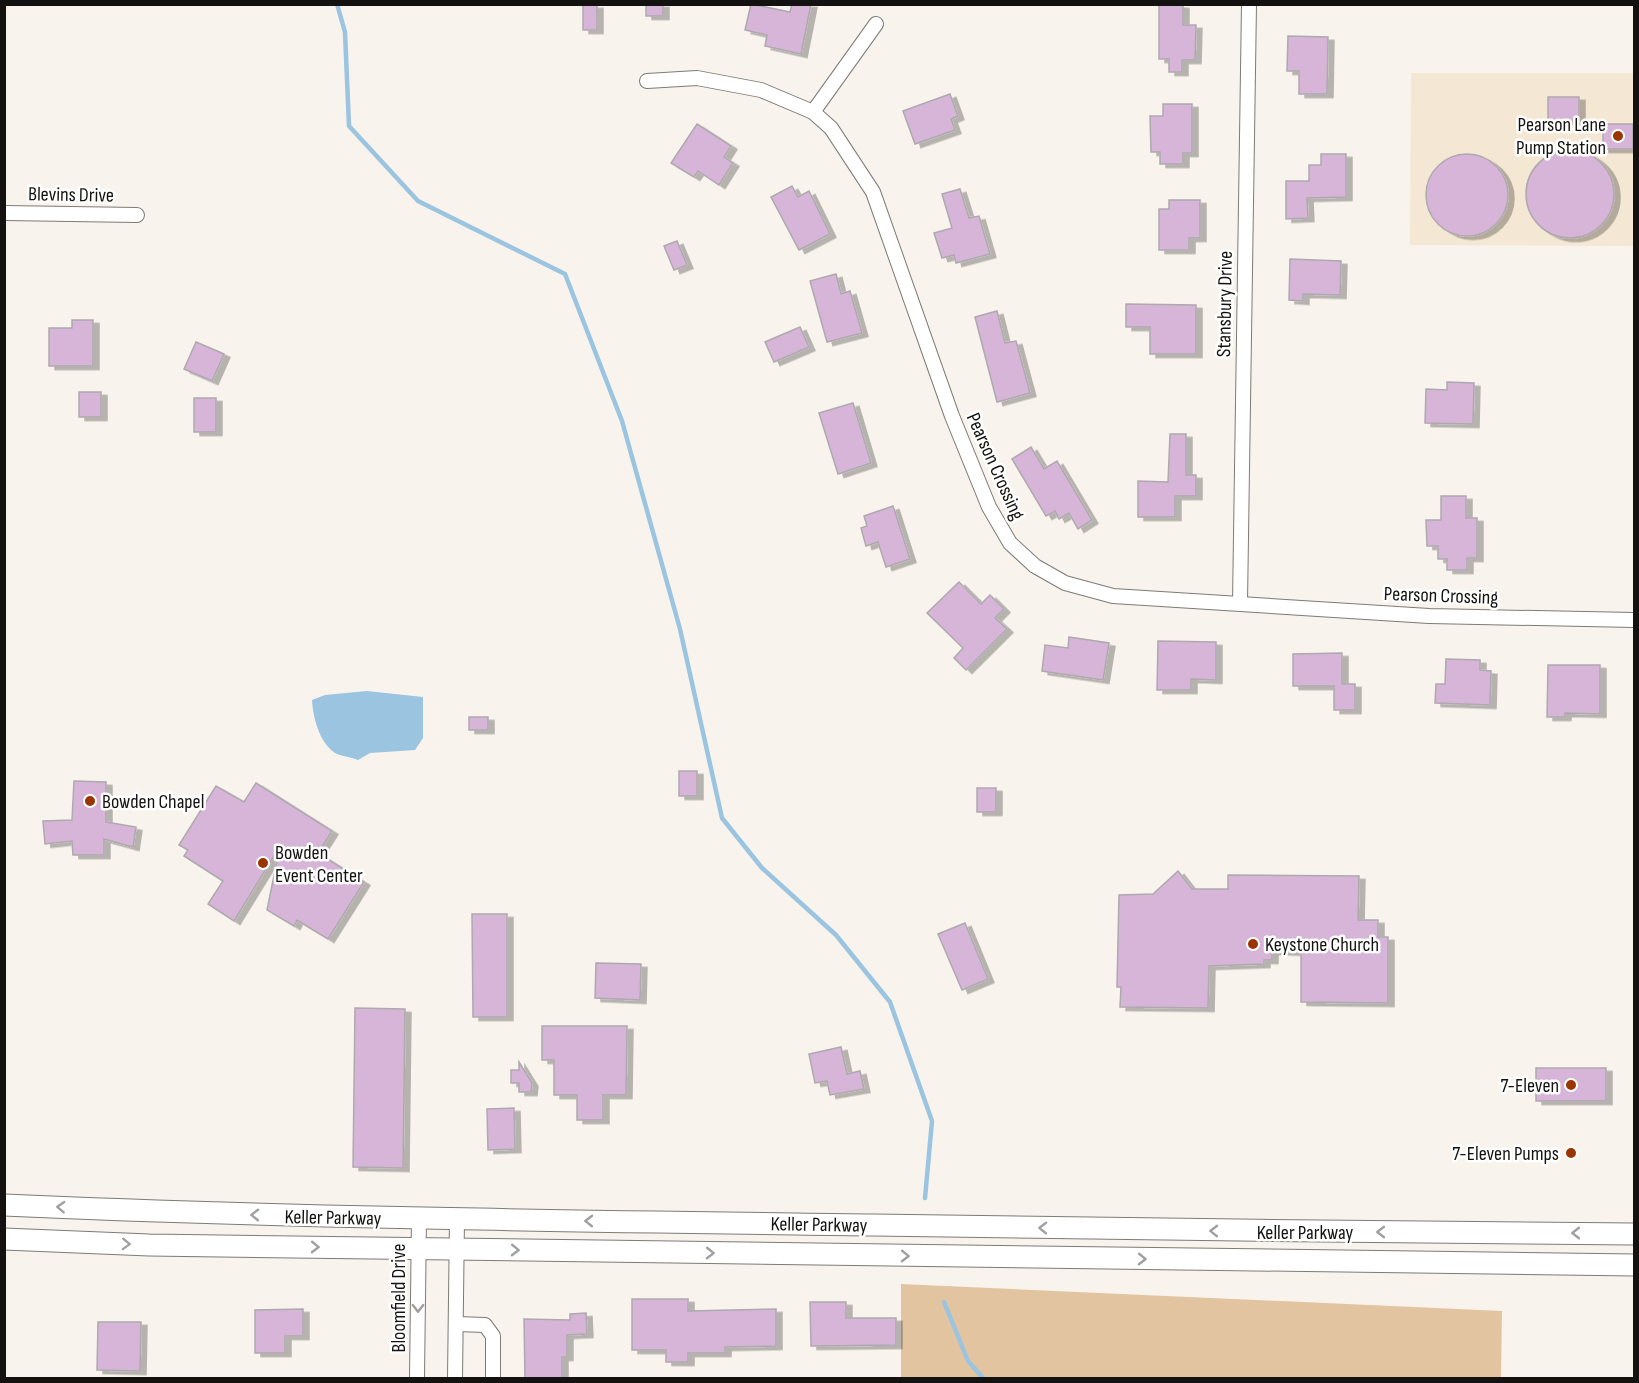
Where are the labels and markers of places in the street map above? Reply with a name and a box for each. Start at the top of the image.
place label: Pearson Lane Pump Station [1516,113,1606,160]
marker: Pearson Lane Pump Station [1611,129,1625,143]
place label: Bowden Chapel [102,790,204,814]
marker: Bowden Chapel [83,794,97,808]
place label: Bowden Event Center [275,841,363,888]
marker: Bowden Event Center [256,856,270,870]
place label: Keystone Church [1265,933,1379,957]
marker: Keystone Church [1246,937,1260,951]
place label: 7-Eleven [1501,1074,1559,1098]
marker: 7-Eleven [1564,1078,1578,1092]
place label: 7-Eleven Pumps [1452,1142,1559,1166]
marker: 7-Eleven Pumps [1564,1146,1578,1160]

